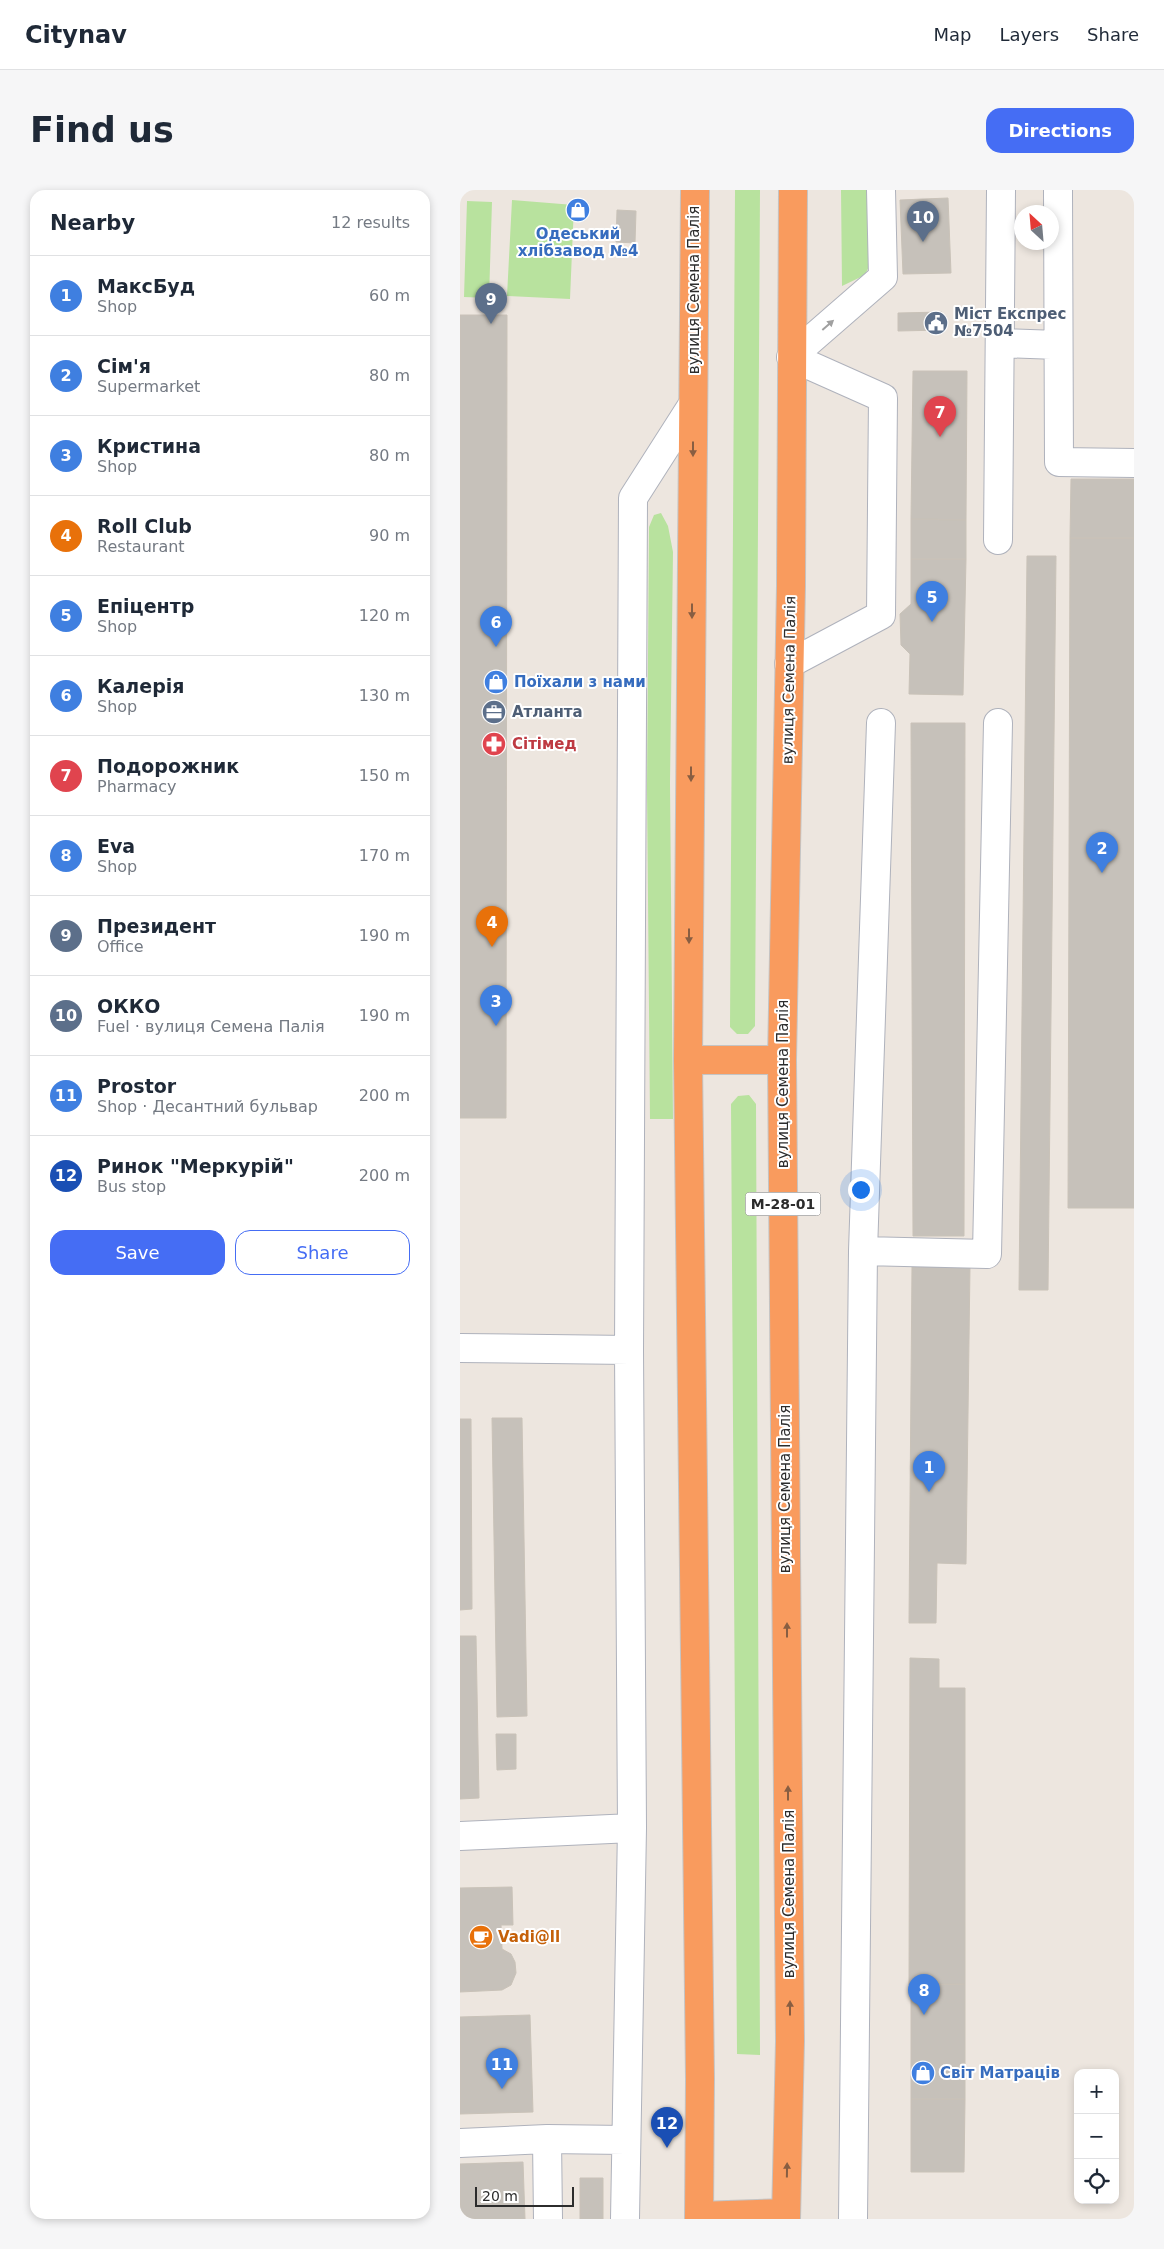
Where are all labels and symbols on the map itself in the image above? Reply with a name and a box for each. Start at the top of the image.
shop icon: Одеський хлібзавод №4 [565,197,591,223]
pin: 10 [907,201,939,242]
north arrow [1014,205,1059,250]
street label: вулиця Семена Палія [685,206,703,374]
place label: Одеський хлібзавод №4 [518,225,638,260]
pin: 9 [475,283,507,324]
place label: Міст Експрес №7504 [954,305,1066,340]
public building icon: Міст Експрес №7504 [923,310,949,336]
one-way arrow [821,319,834,330]
pin: 7 [924,396,956,437]
one-way arrow [689,441,697,457]
pin: 5 [916,581,948,622]
street label: вулиця Семена Палія [779,596,799,764]
one-way arrow [688,603,696,619]
pin: 6 [480,606,512,647]
shop icon: Поїхали з нами [483,669,509,695]
place label: Поїхали з нами [514,673,646,691]
office icon: Атланта [481,699,507,725]
place label: Атланта [512,703,583,721]
pharmacy icon: Сітімед [481,731,507,757]
place label: Сітімед [512,735,577,753]
one-way arrow [687,766,695,782]
pin: 2 [1086,832,1118,873]
pin: 4 [476,906,508,947]
one-way arrow [685,928,693,944]
pin: 3 [480,985,512,1026]
street label: вулиця Семена Палія [774,1000,792,1168]
your location [848,1177,874,1203]
road number: М-28-01 [746,1192,820,1216]
street label: вулиця Семена Палія [776,1405,794,1573]
pin: 1 [913,1451,945,1492]
one-way arrow [782,1622,790,1638]
one-way arrow [784,1785,792,1801]
street label: вулиця Семена Палія [780,1810,798,1978]
cafe icon: Vadi@ll [468,1924,494,1950]
place label: Vadi@ll [498,1928,560,1946]
pin: 8 [908,1974,940,2015]
one-way arrow [785,2000,793,2016]
pin: 11 [486,2048,518,2089]
shop icon: Світ Матраців [910,2060,936,2086]
place label: Світ Матраців [940,2064,1060,2082]
pin: 12 [651,2107,683,2148]
one-way arrow [783,2162,791,2178]
scale bar [475,2184,574,2207]

